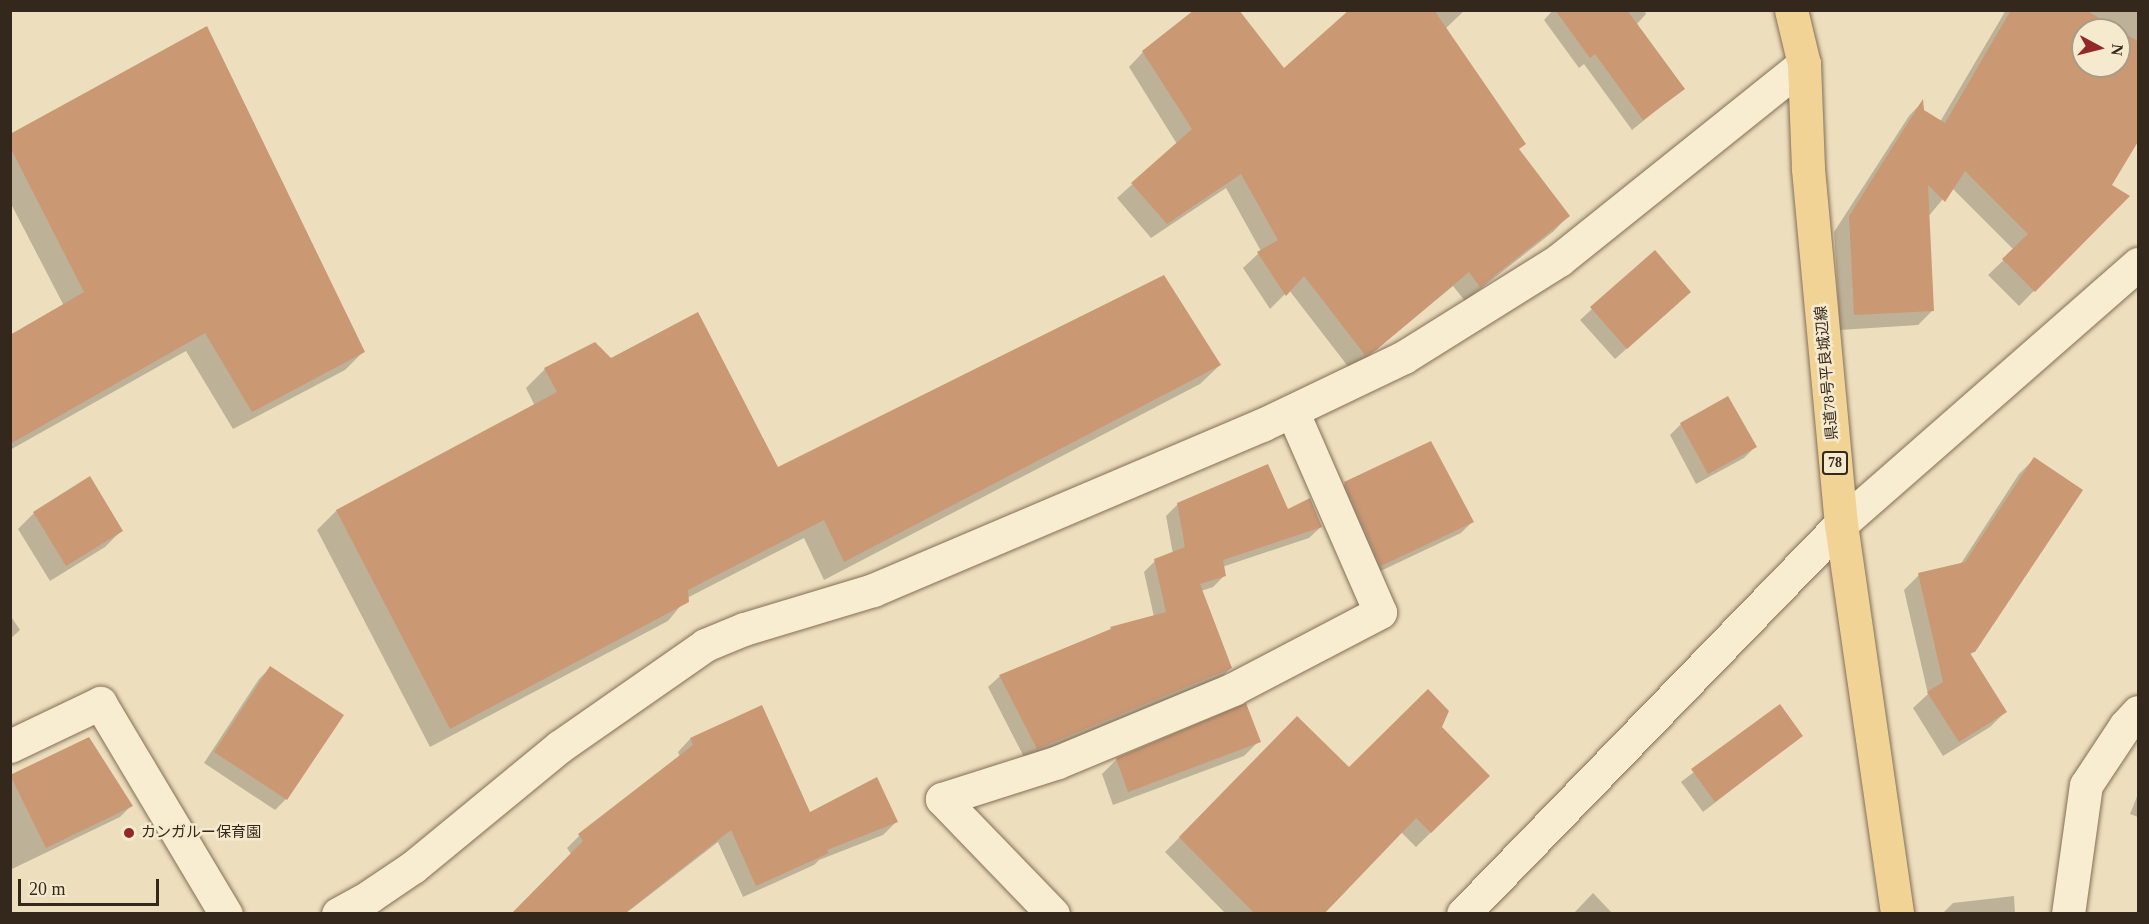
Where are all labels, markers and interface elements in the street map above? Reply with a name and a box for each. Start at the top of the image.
north arrow [2071,18,2131,78]
text: N [2108,43,2127,57]
street label: 県道78号平良城辺線 [1812,305,1842,441]
road number: 78 [1822,452,1848,474]
place label: カンガルー保育園 [141,824,261,842]
marker: カンガルー保育園 [122,826,136,840]
scale bar [21,867,162,905]
text: 20 m [29,879,66,899]

